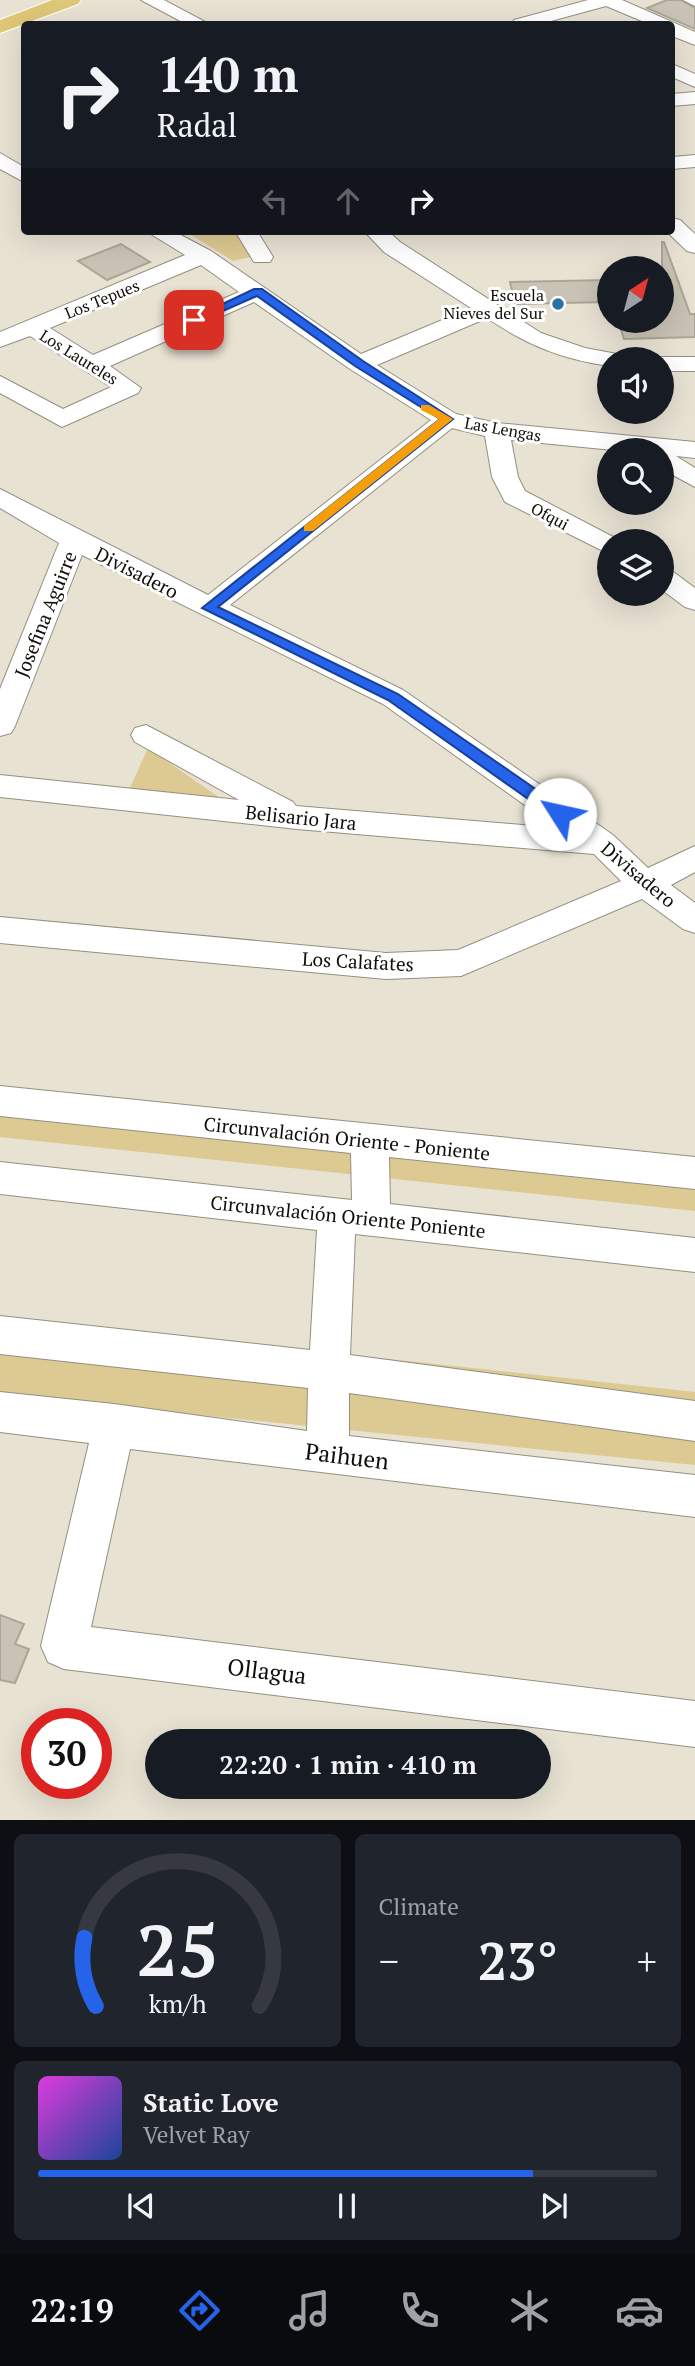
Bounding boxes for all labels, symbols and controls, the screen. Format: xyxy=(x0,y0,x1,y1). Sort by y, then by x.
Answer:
text: 140 m xyxy=(157,41,299,106)
icon: right xyxy=(42,49,133,140)
text: Radal xyxy=(157,104,237,146)
icon: left xyxy=(256,182,294,220)
icon: ahead xyxy=(329,182,367,220)
icon: right xyxy=(402,182,440,220)
north arrow xyxy=(597,256,674,332)
map controls xyxy=(597,256,674,606)
street label: Los Tepues xyxy=(61,274,143,324)
place label: Escuela Nieves del Sur xyxy=(443,284,545,324)
pin xyxy=(164,290,224,350)
marker: Escuela Nieves del Sur xyxy=(550,296,566,312)
icon: arrive xyxy=(175,301,213,339)
street label: Los Laureles xyxy=(36,324,122,390)
button: sound xyxy=(597,347,674,424)
street label: Las Lengas xyxy=(463,411,543,447)
button: search xyxy=(597,438,674,515)
street label: Ofqui xyxy=(527,497,573,535)
button: layers xyxy=(597,529,674,606)
street label: Divisadero xyxy=(91,540,183,604)
street label: Josefina Aguirre xyxy=(8,547,82,681)
position arrow xyxy=(523,777,597,851)
street label: Belisario Jara xyxy=(244,799,358,835)
street label: Divisadero xyxy=(596,835,682,913)
street label: Los Calafates xyxy=(301,946,415,976)
street label: Circunvalación Oriente - Poniente xyxy=(203,1111,491,1165)
street label: Circunvalación Oriente Poniente xyxy=(209,1189,487,1243)
street label: Paihuen xyxy=(303,1435,391,1477)
street label: Ollagua xyxy=(226,1651,309,1691)
speed limit sign: 30 xyxy=(21,1708,112,1799)
text: 22:20 · 1 min · 410 m xyxy=(219,1747,477,1781)
text: Climate xyxy=(379,1891,459,1922)
text: 25 xyxy=(136,1901,218,1998)
text: 23° xyxy=(478,1926,558,1995)
text: − xyxy=(379,1936,399,1986)
text: + xyxy=(637,1936,657,1986)
text: km/h xyxy=(148,1987,206,2020)
text: Static Love xyxy=(143,2085,279,2119)
text: Velvet Ray xyxy=(143,2119,250,2150)
icon: previous xyxy=(122,2187,160,2225)
icon: pause xyxy=(328,2187,366,2225)
icon: next xyxy=(535,2187,573,2225)
icon: directions xyxy=(175,2286,224,2335)
icon: music xyxy=(285,2286,334,2335)
icon: phone xyxy=(395,2286,444,2335)
icon: climate xyxy=(505,2286,554,2335)
icon: car xyxy=(615,2286,664,2335)
text: 22:19 xyxy=(31,2289,114,2331)

